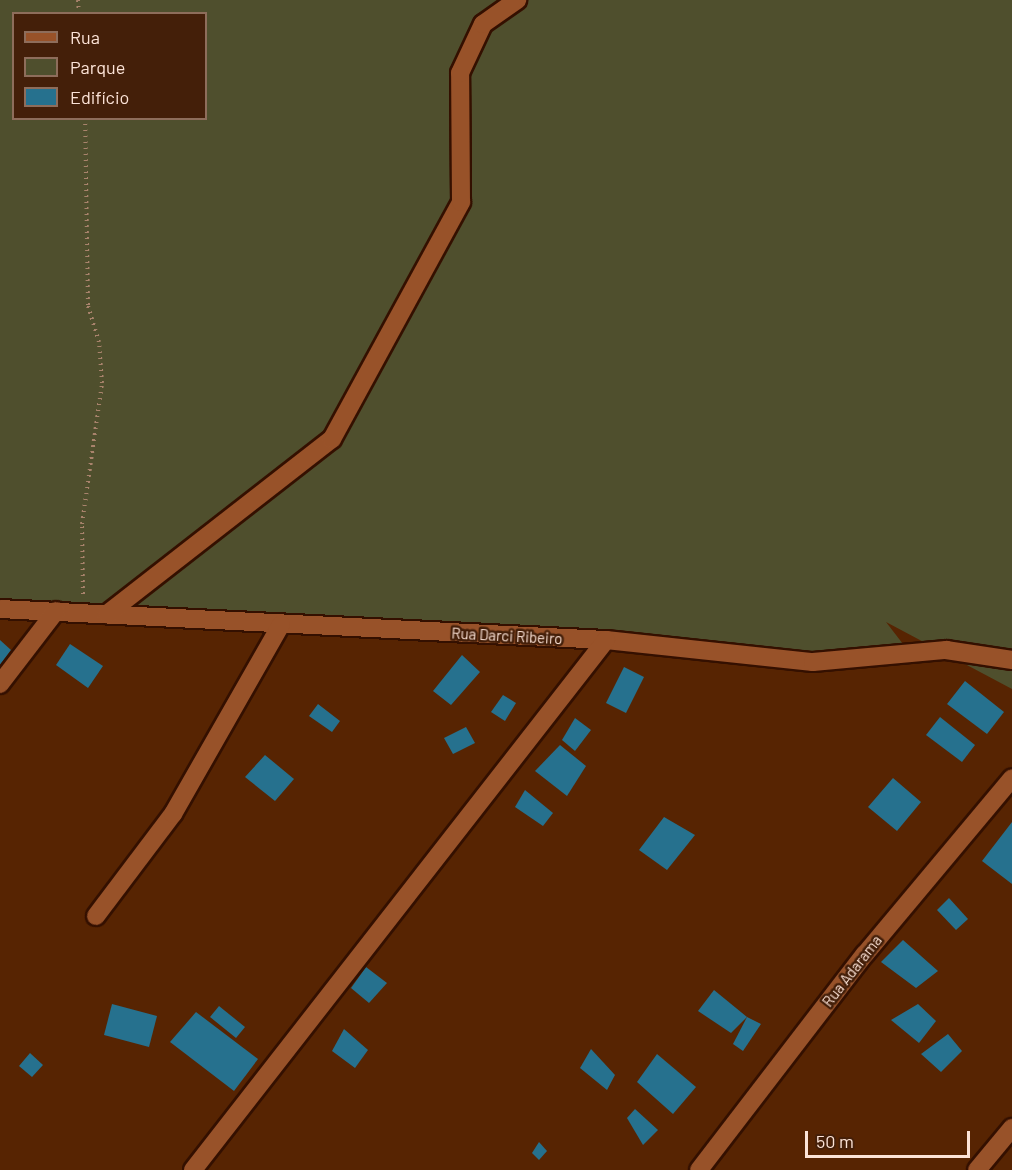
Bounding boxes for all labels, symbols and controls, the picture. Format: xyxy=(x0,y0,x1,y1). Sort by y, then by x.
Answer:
legend xyxy=(12,12,207,120)
text: Rua xyxy=(70,26,100,48)
text: Parque xyxy=(70,56,125,78)
text: Edifício xyxy=(70,86,129,108)
street label: Rua Darci Ribeiro xyxy=(451,624,563,648)
street label: Rua Adarama xyxy=(818,932,886,1010)
scale bar xyxy=(808,1119,973,1157)
text: 50 m xyxy=(816,1130,854,1152)

